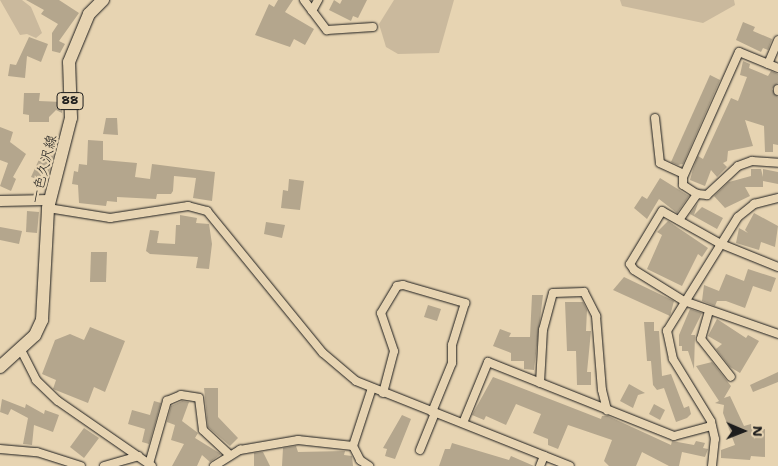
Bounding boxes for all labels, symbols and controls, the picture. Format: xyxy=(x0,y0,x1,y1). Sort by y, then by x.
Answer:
road number: 88 xyxy=(56,92,84,110)
street label: 一色久沢線 xyxy=(26,133,60,205)
north arrow xyxy=(718,406,768,456)
text: N xyxy=(749,426,767,437)

